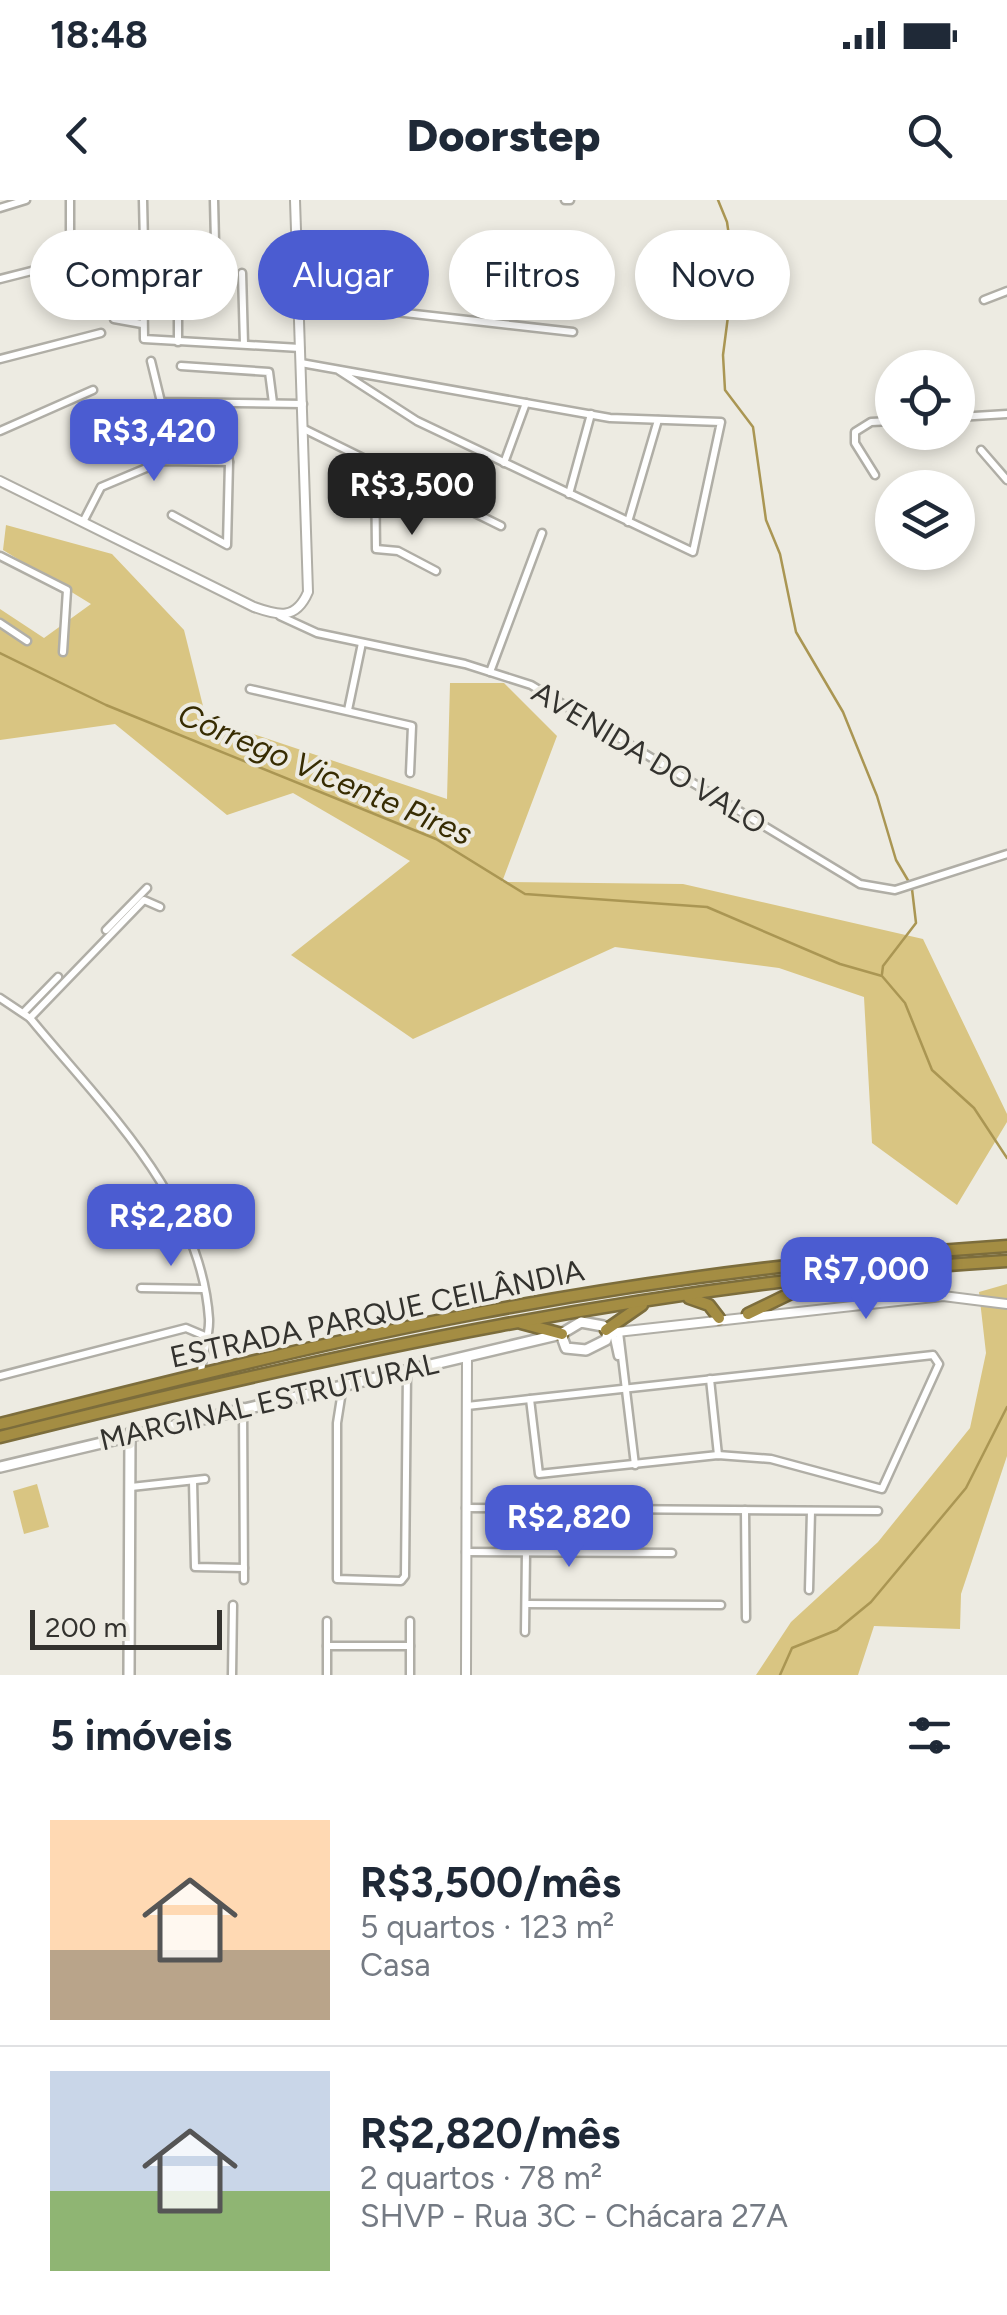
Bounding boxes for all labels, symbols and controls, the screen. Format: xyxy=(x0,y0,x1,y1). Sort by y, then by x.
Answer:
text: 18:48 xyxy=(50,12,148,58)
icon: back xyxy=(50,108,105,163)
text: Doorstep xyxy=(406,108,601,162)
icon: search xyxy=(902,108,957,163)
chip: Comprar xyxy=(30,230,238,320)
chip: Alugar xyxy=(258,230,429,320)
chip: Filtros xyxy=(449,230,615,320)
chip: Novo xyxy=(635,230,790,320)
map controls xyxy=(875,350,975,570)
button: locate xyxy=(875,350,975,450)
pin: R$3,420 xyxy=(62,399,246,484)
text: R$3,420 xyxy=(92,412,216,450)
pin: R$3,500 xyxy=(320,453,504,538)
text: R$3,500 xyxy=(350,466,474,504)
button: layers xyxy=(875,470,975,570)
street label: AVENIDA DO VALO xyxy=(525,673,773,842)
water label: Córrego Vicente Pires xyxy=(172,695,478,853)
pin: R$2,280 xyxy=(79,1184,263,1269)
text: R$2,280 xyxy=(109,1197,233,1235)
pin: R$7,000 xyxy=(774,1237,958,1322)
text: R$7,000 xyxy=(803,1250,929,1288)
street label: ESTRADA PARQUE CEILÂNDIA xyxy=(167,1251,588,1375)
street label: MARGINAL ESTRUTURAL xyxy=(96,1344,442,1459)
pin: R$2,820 xyxy=(477,1485,661,1570)
text: R$2,820 xyxy=(507,1498,631,1536)
scale bar xyxy=(30,1605,222,1650)
text: 200 m xyxy=(45,1610,127,1644)
icon: filters xyxy=(902,1708,957,1763)
text: 5 imóveis xyxy=(50,1710,232,1761)
text: R$3,500/mês xyxy=(360,1857,621,1908)
icon: home xyxy=(130,1860,250,1980)
text: 5 quartos · 123 m² xyxy=(360,1908,614,1946)
text: Casa xyxy=(360,1946,431,1984)
text: R$2,820/mês xyxy=(360,2108,620,2159)
icon: home xyxy=(130,2111,250,2231)
text: 2 quartos · 78 m² xyxy=(360,2159,602,2197)
text: SHVP - Rua 3C - Chácara 27A xyxy=(360,2197,788,2235)

